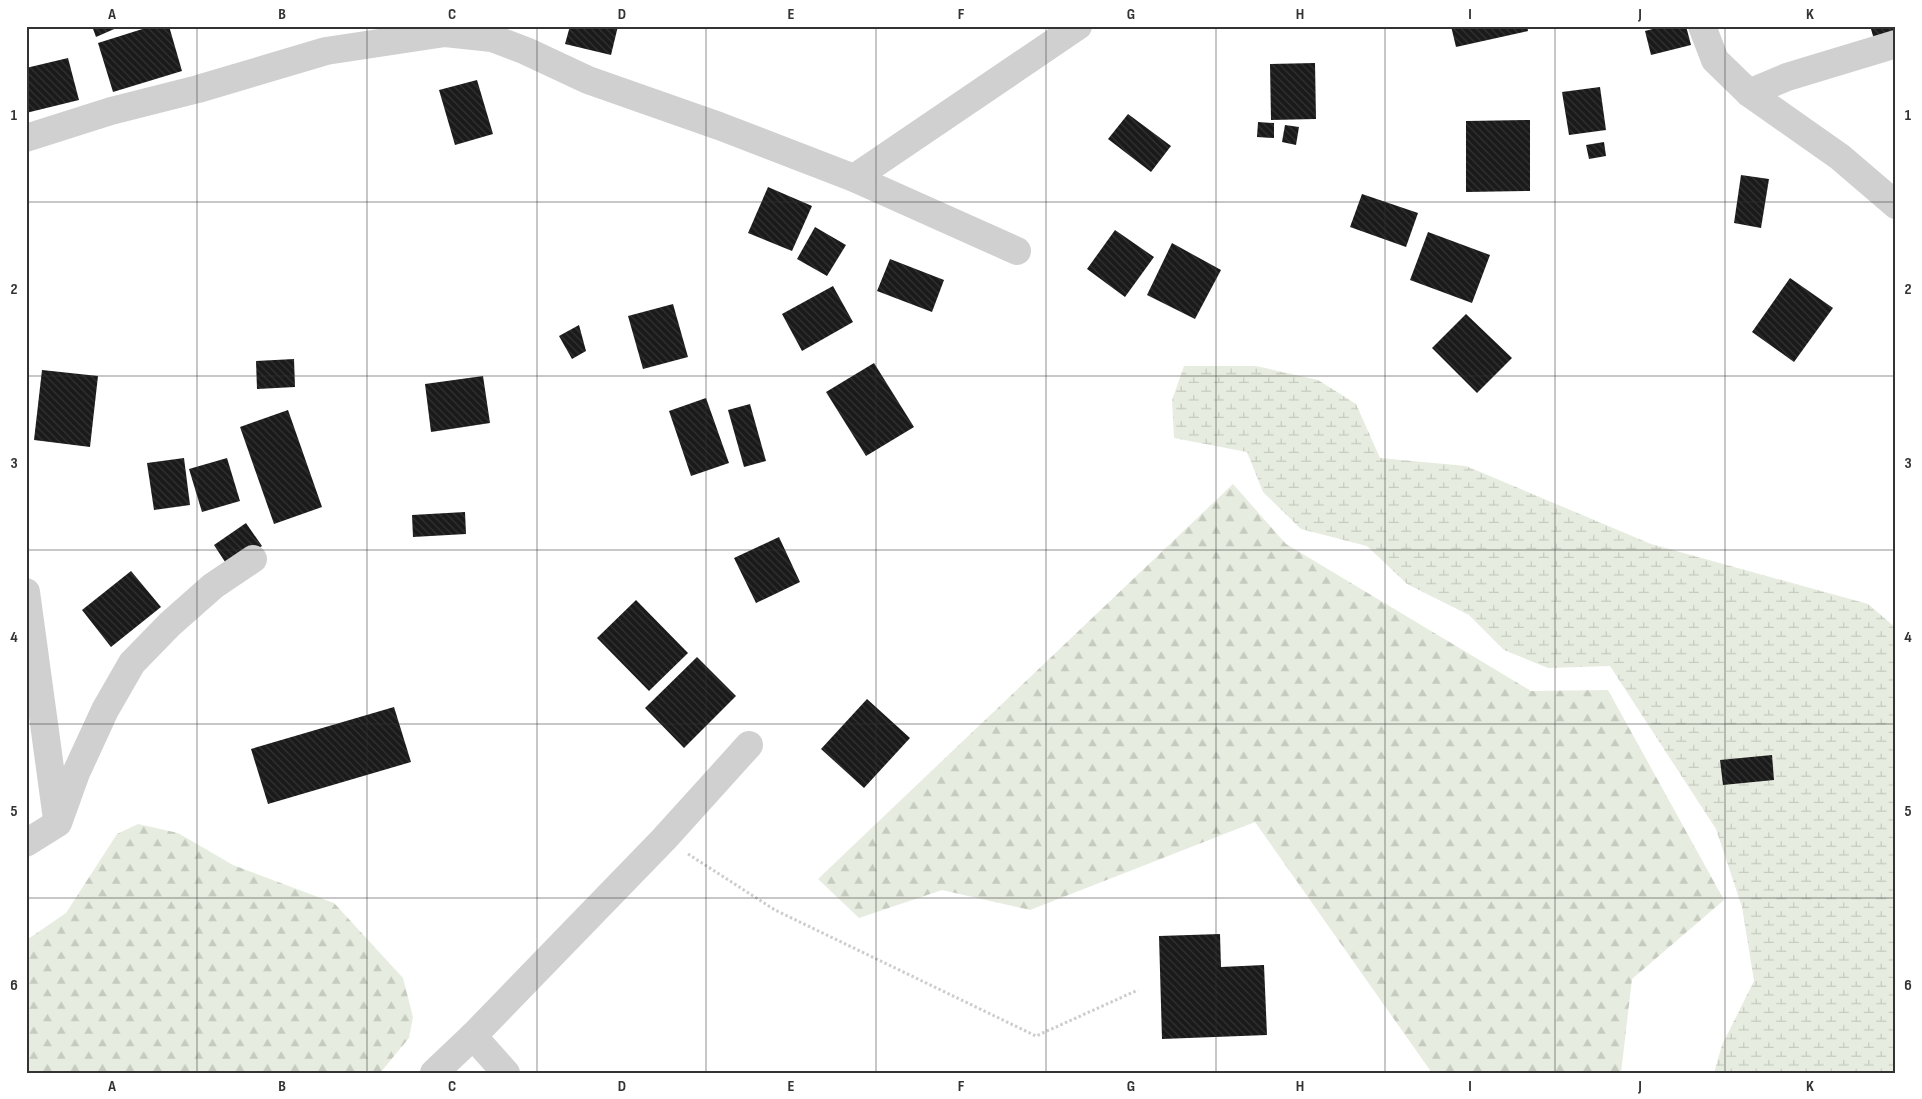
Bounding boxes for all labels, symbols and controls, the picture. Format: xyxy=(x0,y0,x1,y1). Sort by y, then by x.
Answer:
text: A xyxy=(107,5,116,24)
text: B xyxy=(278,5,286,24)
text: C xyxy=(448,5,456,24)
text: D xyxy=(618,5,626,24)
text: E xyxy=(788,5,795,24)
text: F xyxy=(958,5,965,24)
text: G xyxy=(1127,5,1135,24)
text: H xyxy=(1296,5,1304,24)
text: I xyxy=(1468,5,1472,24)
text: J xyxy=(1637,5,1642,24)
text: K xyxy=(1806,5,1814,24)
text: 1 xyxy=(11,106,18,125)
text: 1 xyxy=(1905,106,1912,125)
text: 2 xyxy=(10,280,18,299)
text: 2 xyxy=(1904,280,1912,299)
text: 3 xyxy=(10,454,18,473)
text: 3 xyxy=(1904,454,1912,473)
text: 4 xyxy=(10,628,18,647)
text: 4 xyxy=(1904,628,1912,647)
text: 5 xyxy=(10,802,18,821)
text: 5 xyxy=(1904,802,1912,821)
text: 6 xyxy=(10,976,18,995)
text: 6 xyxy=(1904,976,1912,995)
text: A xyxy=(107,1077,116,1096)
text: B xyxy=(278,1077,286,1096)
text: C xyxy=(448,1077,456,1096)
text: D xyxy=(618,1077,626,1096)
text: E xyxy=(788,1077,795,1096)
text: F xyxy=(958,1077,965,1096)
text: G xyxy=(1127,1077,1135,1096)
text: H xyxy=(1296,1077,1304,1096)
text: I xyxy=(1468,1077,1472,1096)
text: J xyxy=(1637,1077,1642,1096)
text: K xyxy=(1806,1077,1814,1096)

